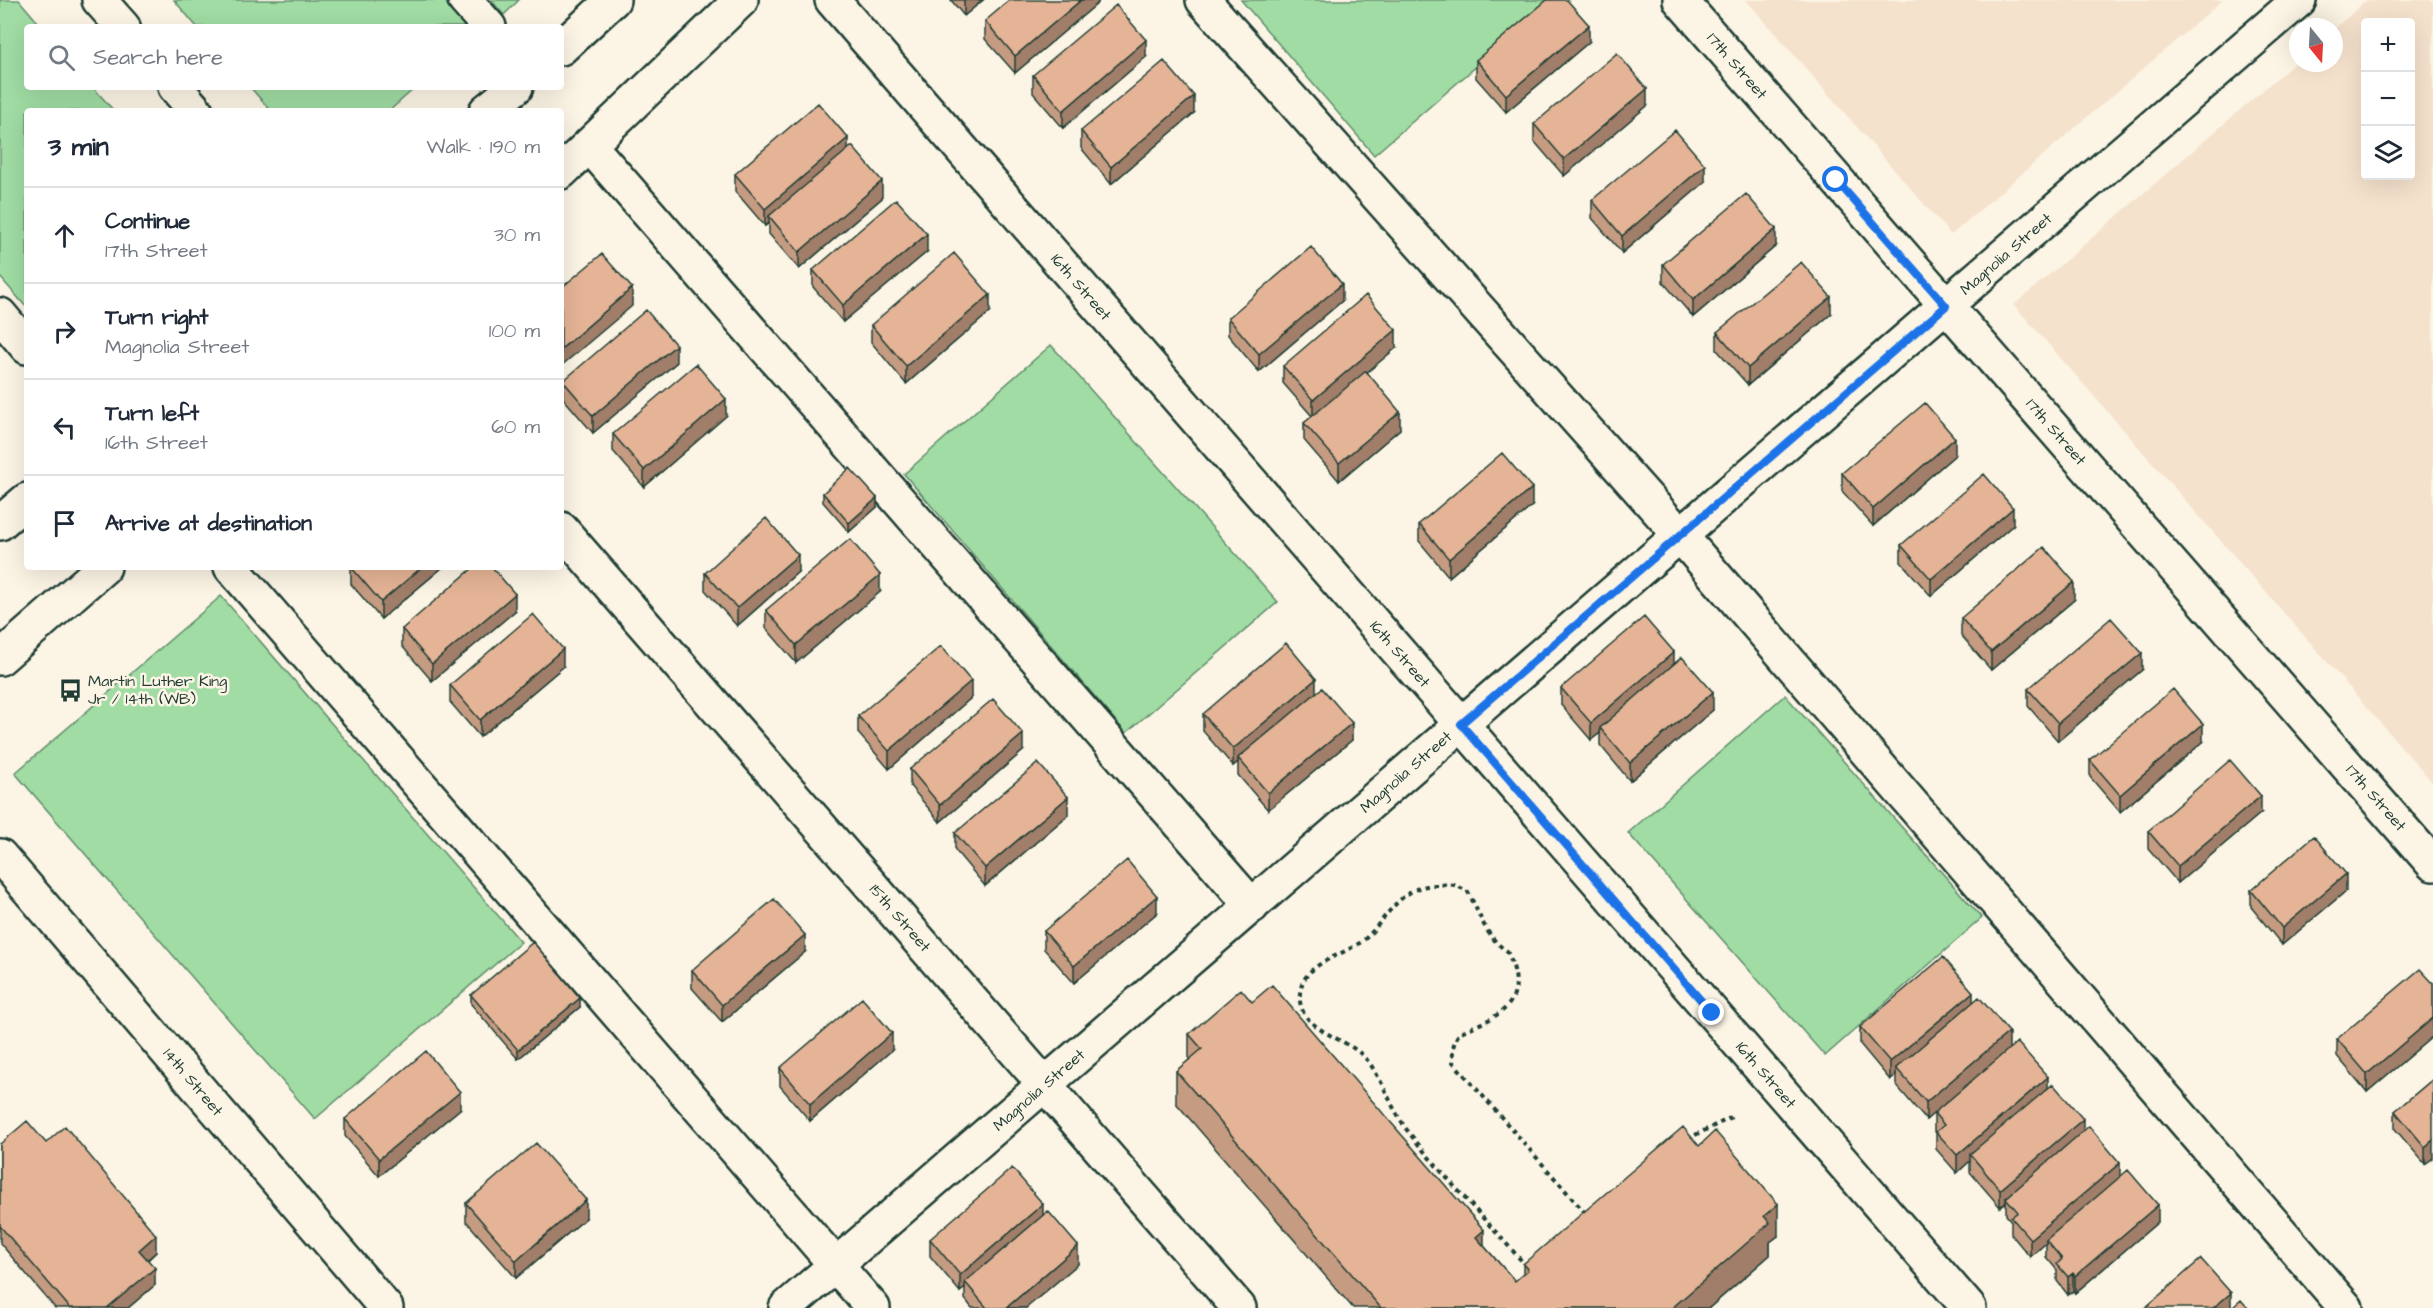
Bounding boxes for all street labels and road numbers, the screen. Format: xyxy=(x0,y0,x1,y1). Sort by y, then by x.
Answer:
street label: 17th Street xyxy=(1702,28,1773,105)
street label: Magnolia Street xyxy=(1955,207,2058,301)
street label: 16th Street xyxy=(1046,249,1117,326)
street label: 17th Street xyxy=(2021,394,2092,471)
street label: 16th Street xyxy=(1365,616,1436,693)
street label: Magnolia Street xyxy=(1355,725,1458,819)
street label: 17th Street xyxy=(2341,760,2412,837)
street label: 15th Street xyxy=(864,879,936,957)
street label: 16th Street xyxy=(1731,1037,1802,1114)
street label: 14th Street xyxy=(158,1043,228,1121)
street label: Magnolia Street xyxy=(988,1043,1091,1137)

